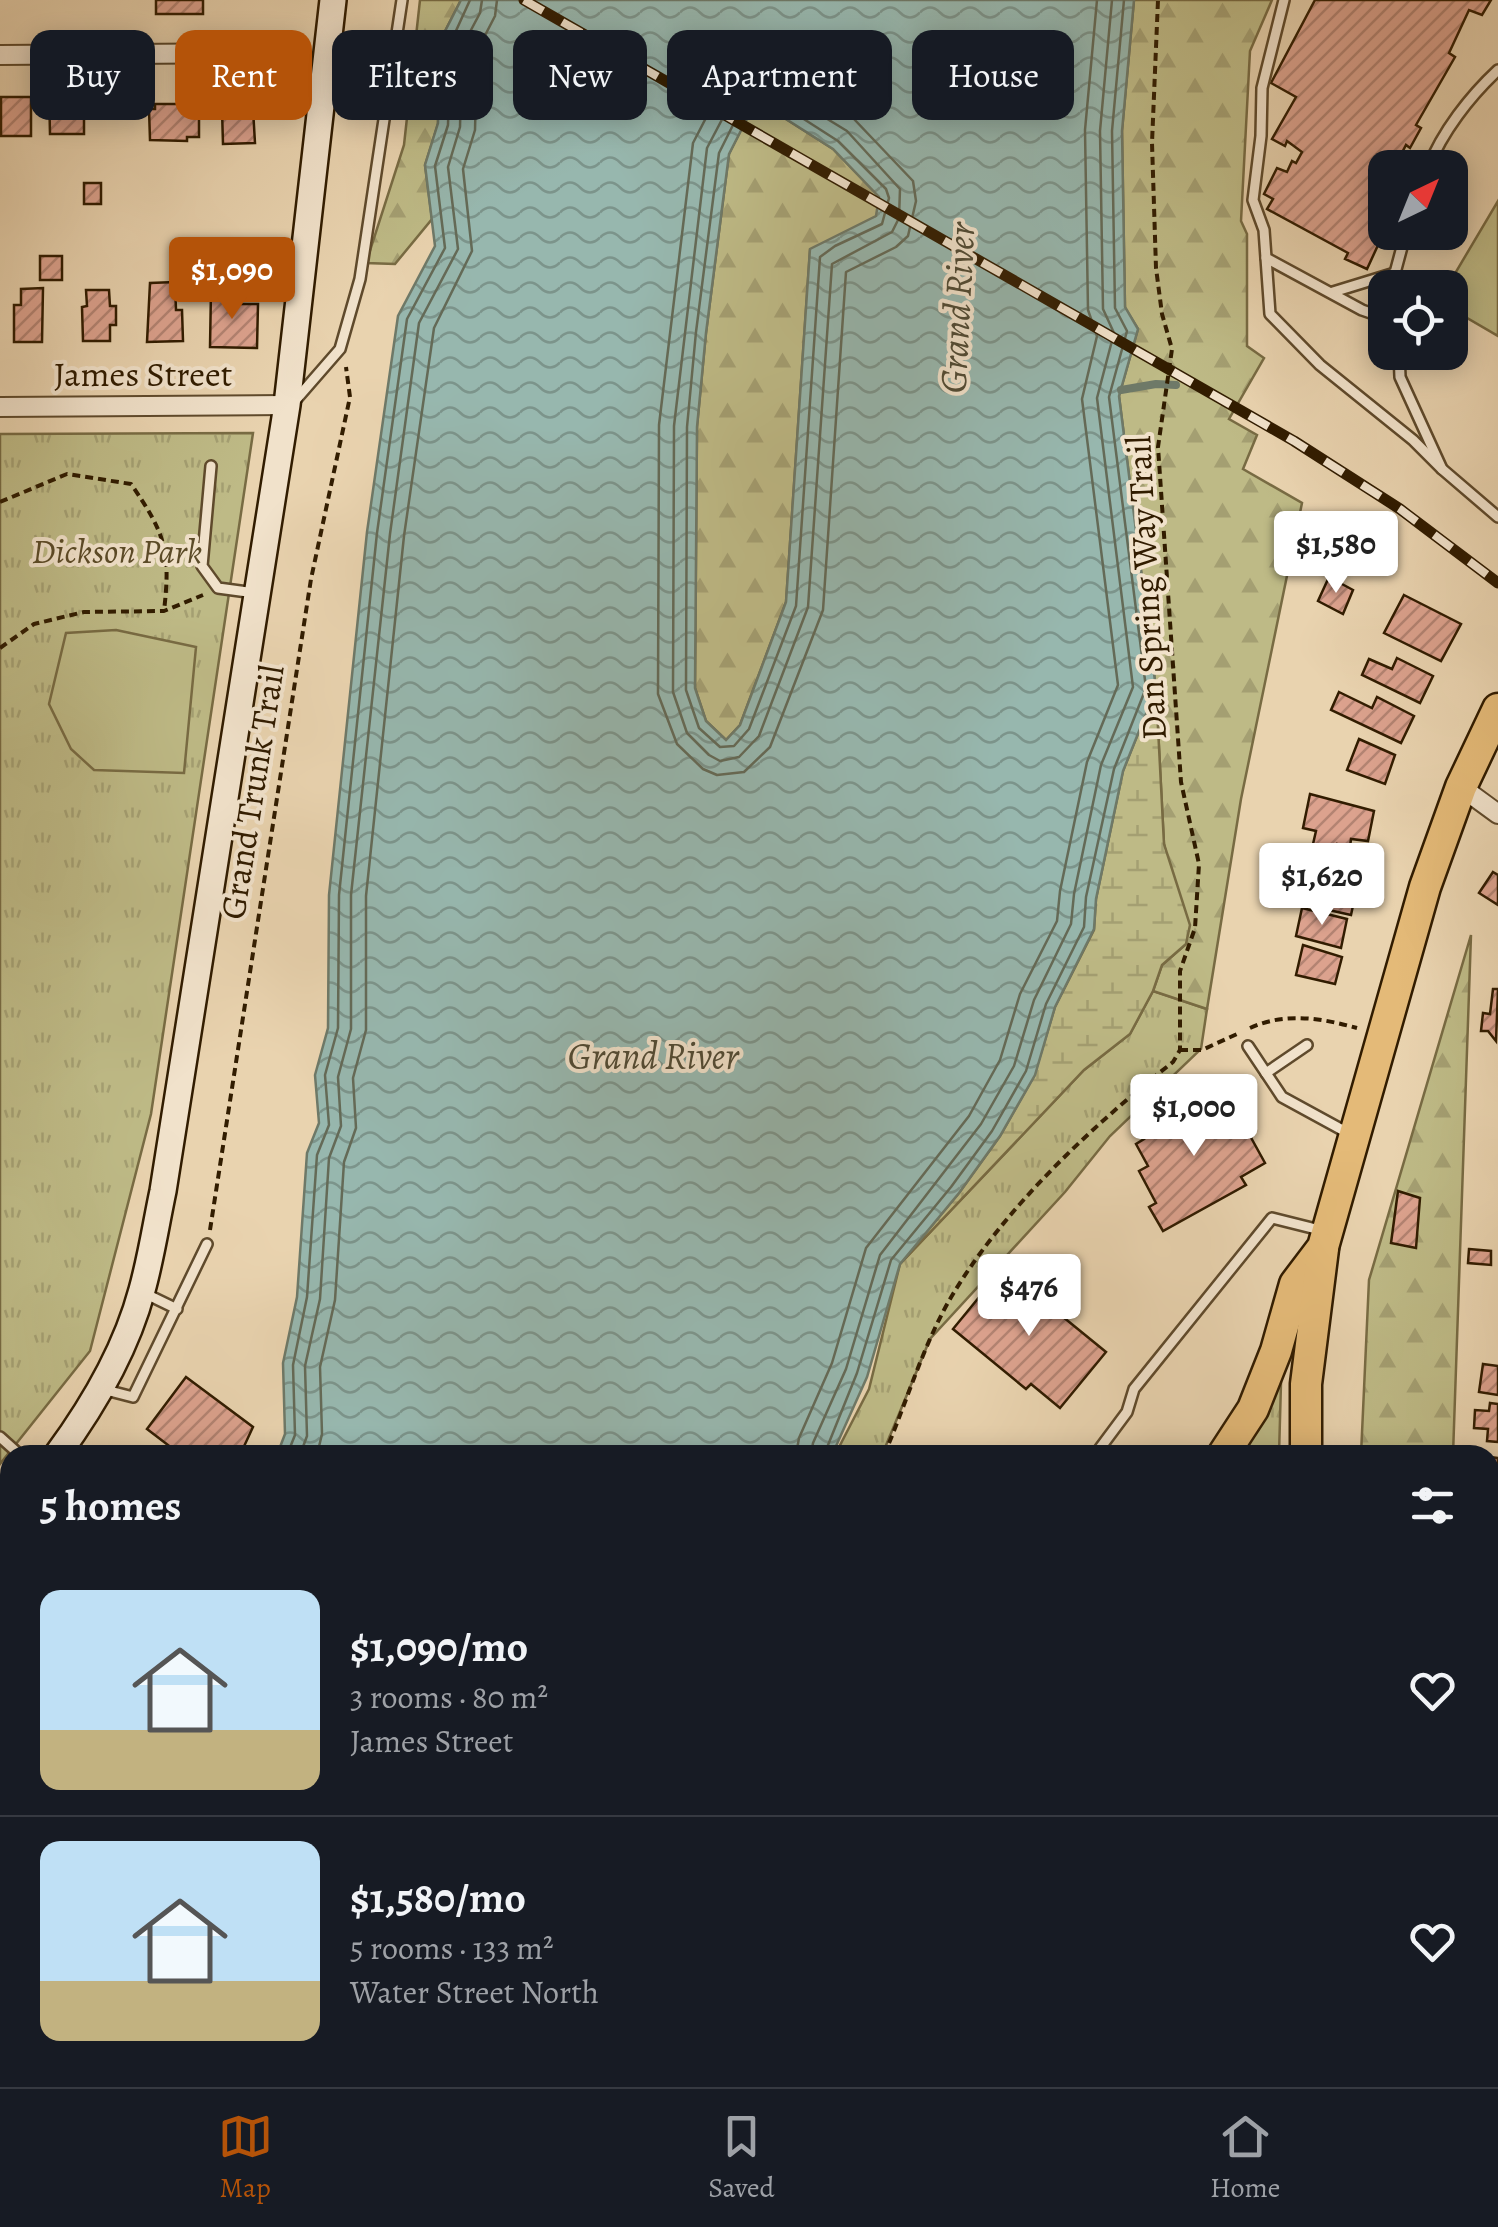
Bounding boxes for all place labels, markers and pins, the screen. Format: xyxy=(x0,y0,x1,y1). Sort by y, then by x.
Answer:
pin: $1,090 xyxy=(151,237,313,322)
pin: $1,580 xyxy=(1255,511,1417,596)
pin: $1,620 xyxy=(1241,843,1403,928)
pin: $1,000 xyxy=(1113,1074,1275,1159)
pin: $476 xyxy=(970,1254,1088,1339)

